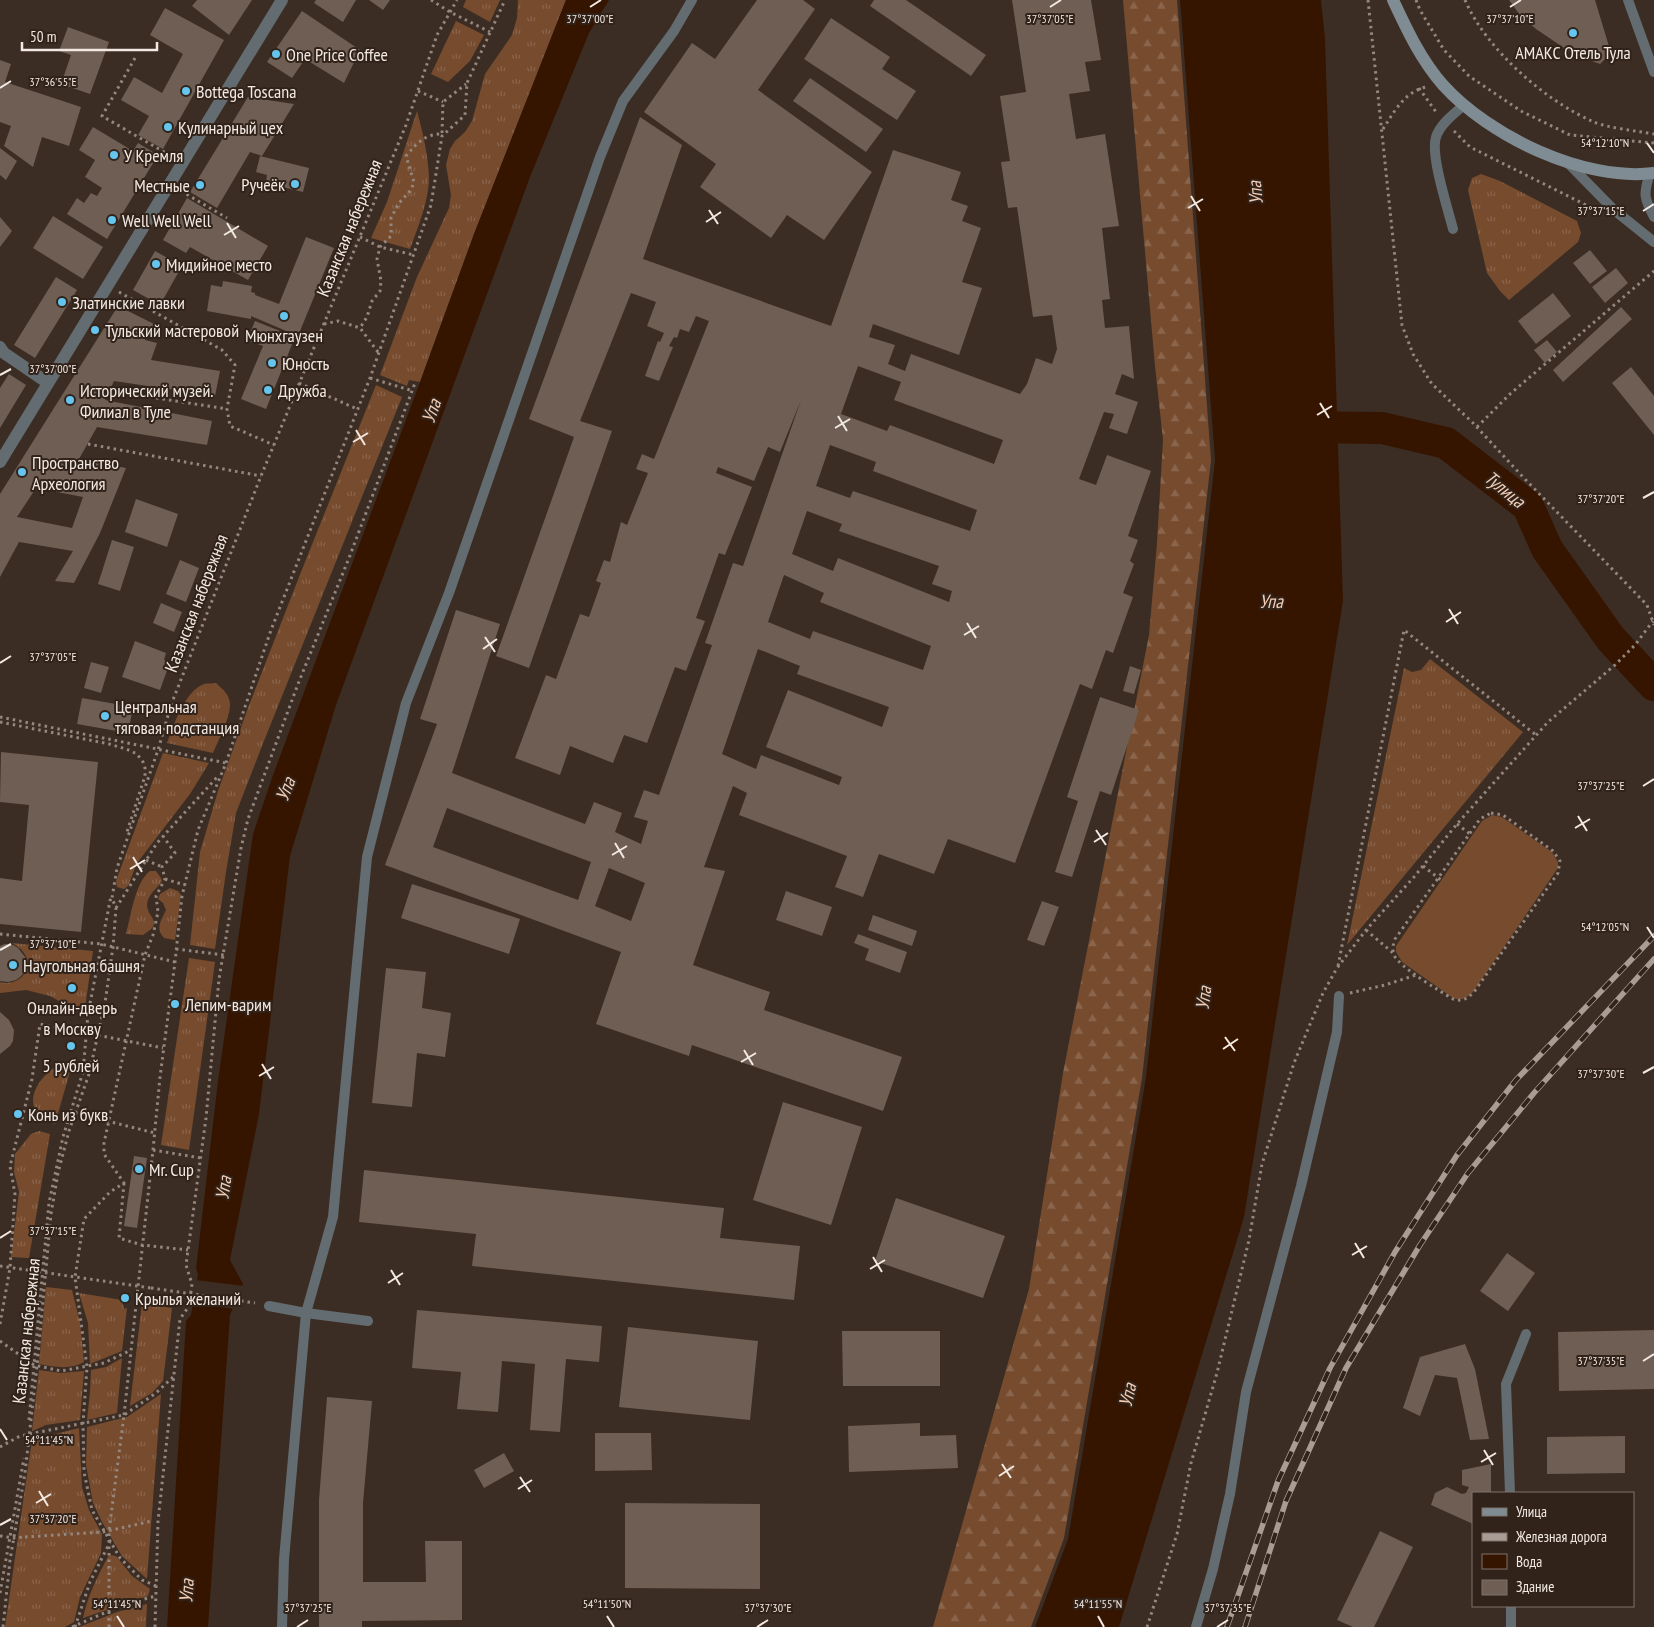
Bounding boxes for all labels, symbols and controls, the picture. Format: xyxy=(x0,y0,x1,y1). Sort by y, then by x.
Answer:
text: 37°37'00"E xyxy=(566,11,614,26)
text: 37°37'05"E xyxy=(1026,11,1074,26)
text: 37°37'10"E xyxy=(1486,11,1534,26)
scale bar xyxy=(22,20,158,52)
text: 50 m xyxy=(30,27,56,46)
marker: АМАКС Отель Тула xyxy=(1567,27,1579,39)
place label: АМАКС Отель Тула xyxy=(1515,41,1631,64)
place label: One Price Coffee xyxy=(286,43,388,66)
marker: One Price Coffee xyxy=(270,48,282,60)
text: 37°36'55"E xyxy=(29,74,77,89)
place label: Bottega Toscana xyxy=(196,80,296,103)
marker: Bottega Toscana xyxy=(180,85,192,97)
place label: Кулинарный цех xyxy=(178,116,284,139)
marker: Кулинарный цех xyxy=(162,121,174,133)
text: 54°12'10"N xyxy=(1581,135,1629,150)
place label: У Кремля xyxy=(124,144,183,167)
marker: У Кремля xyxy=(108,149,120,161)
street label: Казанская набережная xyxy=(311,156,387,300)
place label: Ручеёк xyxy=(241,173,285,196)
place label: Местные xyxy=(134,174,190,197)
marker: Ручеёк xyxy=(289,178,301,190)
marker: Местные xyxy=(194,179,206,191)
water label: Упа xyxy=(1242,179,1268,206)
text: 37°37'15"E xyxy=(1577,203,1625,218)
place label: Well Well Well xyxy=(122,209,212,232)
marker: Well Well Well xyxy=(106,214,118,226)
place label: Мидийное место xyxy=(166,253,272,276)
marker: Мидийное место xyxy=(150,258,162,270)
place label: Златинские лавки xyxy=(72,291,185,314)
marker: Златинские лавки xyxy=(56,296,68,308)
marker: Мюнхгаузен xyxy=(278,310,290,322)
place label: Тульский мастеровой xyxy=(105,319,239,342)
marker: Тульский мастеровой xyxy=(89,324,101,336)
place label: Мюнхгаузен xyxy=(245,324,323,347)
place label: Юность xyxy=(282,352,330,375)
marker: Юность xyxy=(266,357,278,369)
text: 37°37'00"E xyxy=(29,361,77,376)
place label: Исторический музей. Филиал в Туле xyxy=(80,379,214,423)
place label: Дружба xyxy=(278,379,327,402)
marker: Дружба xyxy=(262,384,274,396)
marker: Исторический музей. Филиал в Туле xyxy=(64,394,76,406)
water label: Упа xyxy=(416,395,447,426)
place label: Пространство Археология xyxy=(32,451,119,495)
water label: Тулица xyxy=(1480,465,1531,514)
marker: Пространство Археология xyxy=(16,466,28,478)
text: 37°37'20"E xyxy=(1577,491,1625,506)
street label: Казанская набережная xyxy=(159,531,233,675)
water label: Упа xyxy=(1259,589,1284,613)
text: 37°37'05"E xyxy=(29,649,77,664)
place label: Центральная тяговая подстанция xyxy=(115,695,239,739)
marker: Центральная тяговая подстанция xyxy=(99,710,111,722)
water label: Упа xyxy=(270,772,301,804)
text: 37°37'25"E xyxy=(1577,778,1625,793)
text: 54°12'05"N xyxy=(1581,919,1629,934)
text: 37°37'10"E xyxy=(29,936,77,951)
place label: Наугольная башня xyxy=(23,954,140,977)
marker: Наугольная башня xyxy=(7,959,19,971)
marker: Онлайн-дверь в Москву xyxy=(66,982,78,994)
water label: Упа xyxy=(1190,983,1217,1011)
place label: Лепим-варим xyxy=(184,993,271,1016)
place label: Онлайн-дверь в Москву xyxy=(27,996,117,1040)
marker: Лепим-варим xyxy=(169,998,181,1010)
marker: 5 рублей xyxy=(65,1040,77,1052)
place label: 5 рублей xyxy=(43,1054,99,1077)
text: 37°37'30"E xyxy=(1577,1066,1625,1081)
place label: Конь из букв xyxy=(28,1103,108,1126)
marker: Конь из букв xyxy=(12,1108,24,1120)
place label: Mr. Cup xyxy=(149,1158,194,1181)
marker: Mr. Cup xyxy=(133,1163,145,1175)
water label: Упа xyxy=(209,1173,237,1201)
text: 37°37'15"E xyxy=(29,1223,77,1238)
street label: Казанская набережная xyxy=(7,1257,45,1405)
place label: Крылья желаний xyxy=(135,1287,241,1310)
marker: Крылья желаний xyxy=(119,1292,131,1304)
text: 37°37'35"E xyxy=(1577,1353,1625,1368)
water label: Упа xyxy=(1113,1379,1142,1409)
text: 54°11'45"N xyxy=(25,1432,73,1447)
legend xyxy=(1472,1492,1634,1607)
text: Улица xyxy=(1516,1502,1547,1521)
text: 37°37'20"E xyxy=(29,1511,77,1526)
text: Железная дорога xyxy=(1515,1527,1607,1546)
text: Вода xyxy=(1516,1552,1542,1571)
water label: Упа xyxy=(173,1577,199,1604)
text: Здание xyxy=(1516,1577,1554,1596)
text: 54°11'45"N xyxy=(93,1596,141,1611)
text: 54°11'50"N xyxy=(583,1596,631,1611)
text: 54°11'55"N xyxy=(1074,1596,1122,1611)
text: 37°37'25"E xyxy=(284,1600,332,1615)
text: 37°37'30"E xyxy=(744,1600,792,1615)
text: 37°37'35"E xyxy=(1204,1600,1252,1615)

